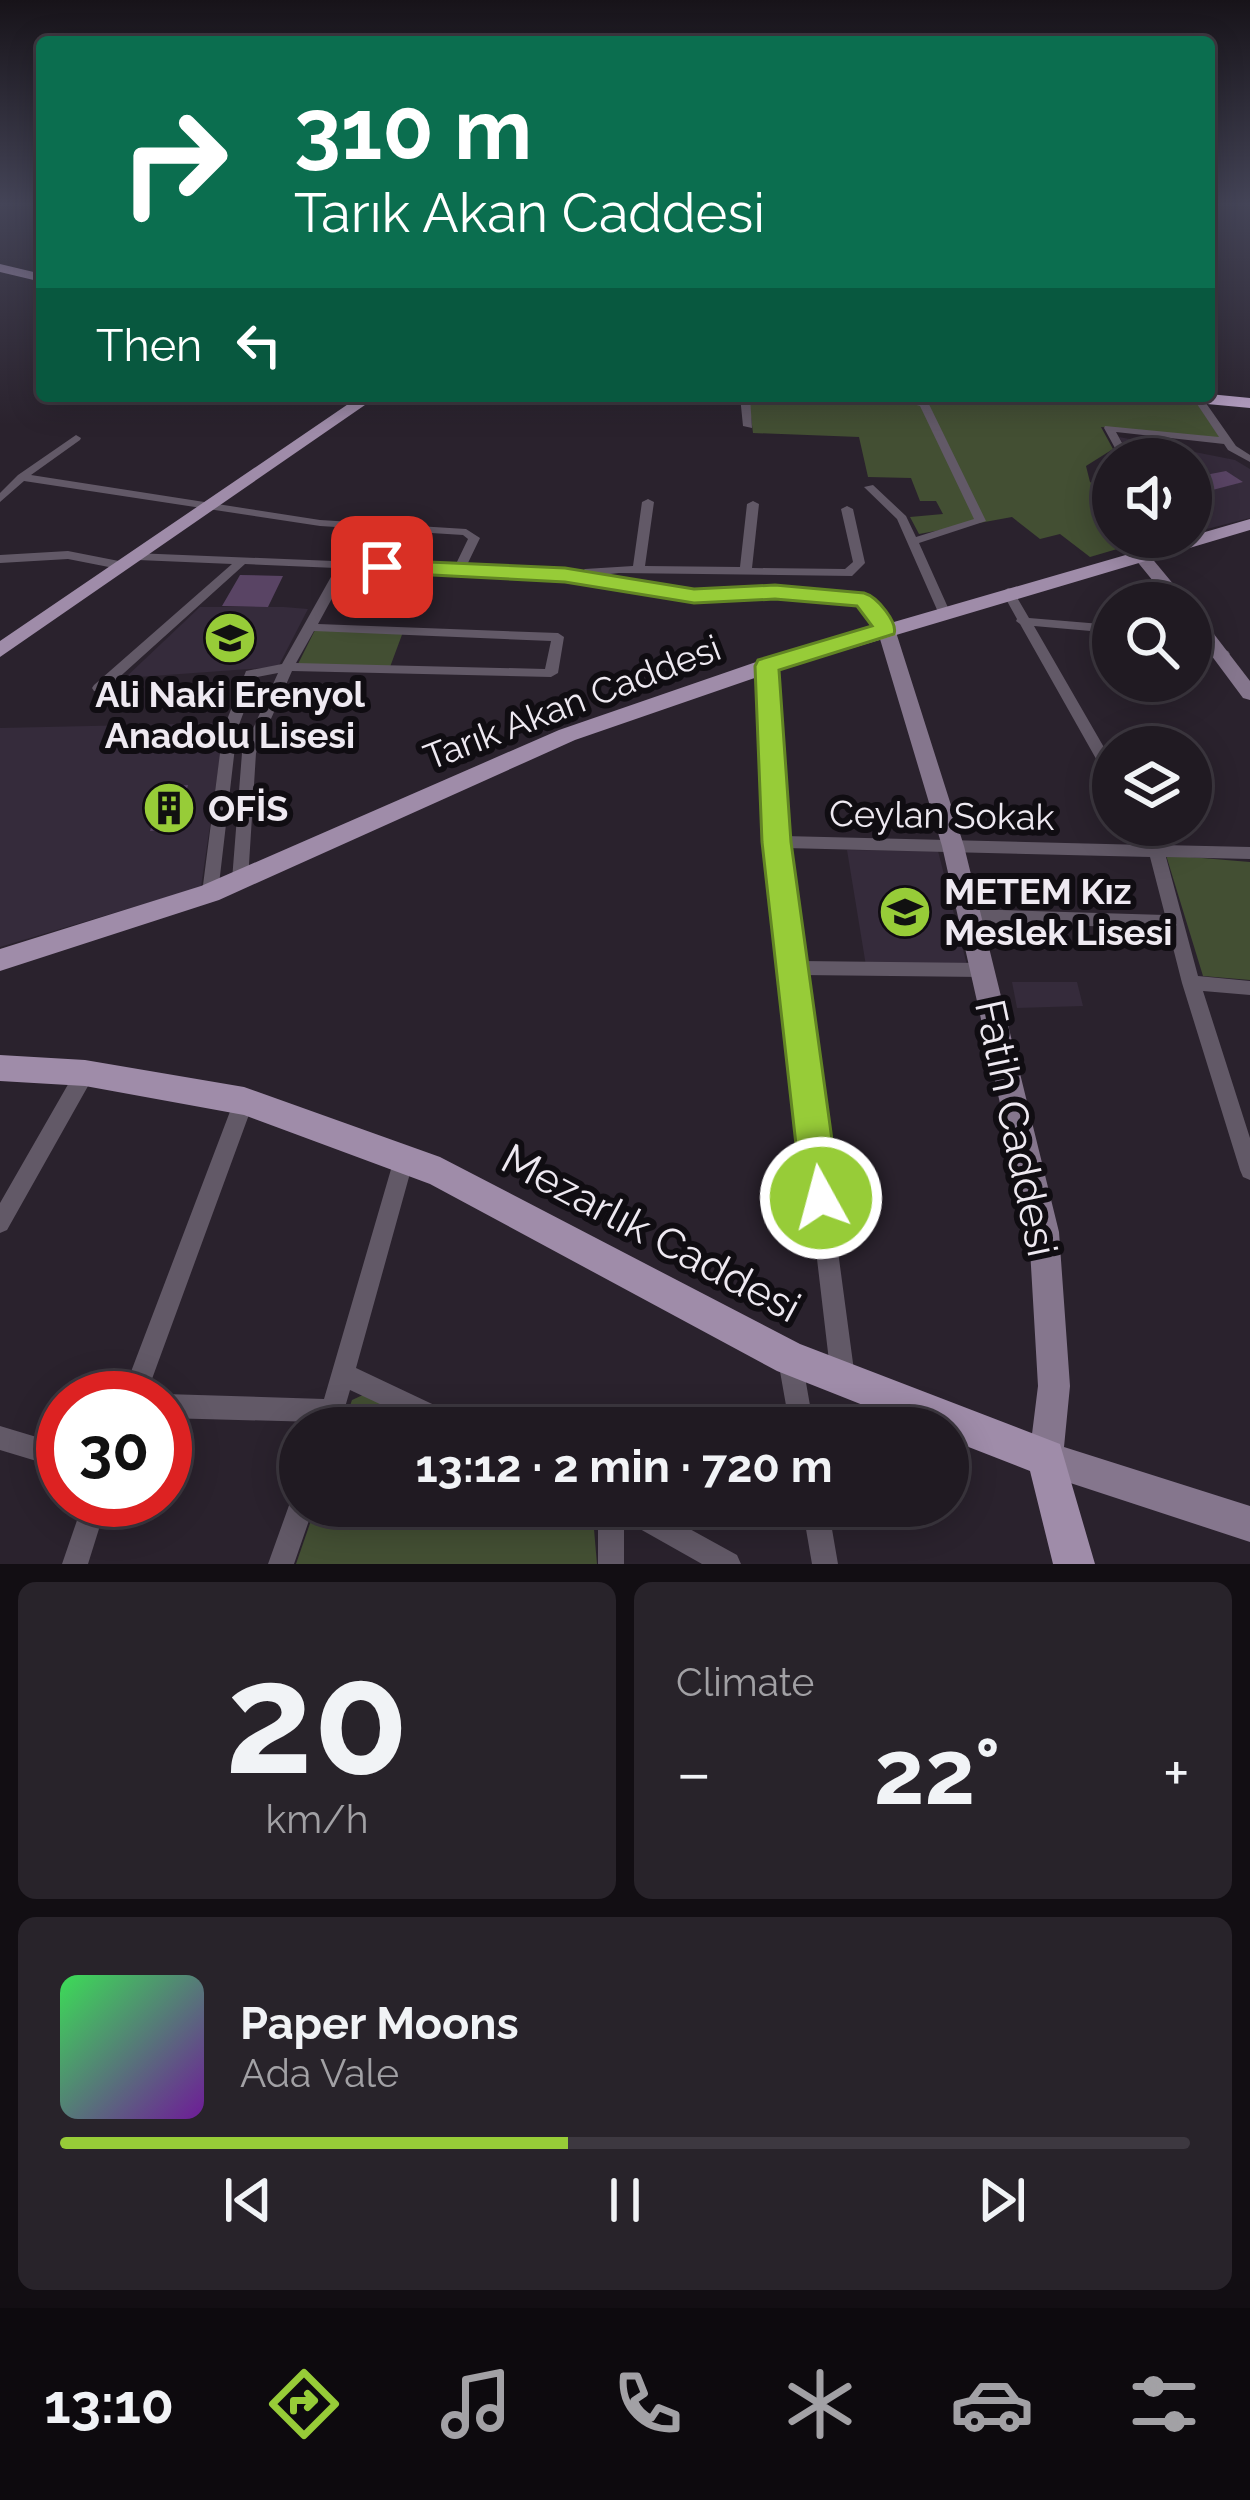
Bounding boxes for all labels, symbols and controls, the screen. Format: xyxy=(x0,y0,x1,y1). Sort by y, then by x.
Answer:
text: 310 m xyxy=(294,80,532,179)
icon: right xyxy=(96,84,252,240)
text: Tarık Akan Caddesi xyxy=(294,181,765,245)
icon: left xyxy=(226,312,292,378)
text: Then xyxy=(96,319,202,372)
map controls xyxy=(1092,438,1212,846)
button: sound xyxy=(1092,438,1212,558)
pin xyxy=(331,516,433,618)
icon: arrive xyxy=(349,534,415,600)
button: search xyxy=(1092,582,1212,702)
school or university icon: Ali Naki Erenyol Anadolu Lisesi xyxy=(202,610,258,666)
street label: Tarık Akan Caddesi xyxy=(418,626,726,778)
place label: Ali Naki Erenyol Anadolu Lisesi xyxy=(95,673,365,756)
button: layers xyxy=(1092,726,1212,846)
building icon: OFİS xyxy=(141,780,197,836)
place label: OFİS xyxy=(208,787,288,829)
street label: Ceylan Sokak xyxy=(829,792,1055,838)
place label: METEM Kız Meslek Lisesi xyxy=(944,870,1172,953)
school or university icon: METEM Kız Meslek Lisesi xyxy=(877,884,933,940)
street label: Fatih Caddesi xyxy=(965,995,1067,1261)
street label: Mezarlık Caddesi xyxy=(493,1134,809,1332)
position arrow xyxy=(758,1135,884,1261)
speed limit sign: 30 xyxy=(36,1371,192,1527)
text: 13:12 · 2 min · 720 m xyxy=(415,1440,833,1493)
text: 20 xyxy=(225,1626,409,1810)
text: Climate xyxy=(676,1659,814,1705)
text: 22° xyxy=(874,1719,1000,1825)
text: − xyxy=(676,1734,712,1811)
text: + xyxy=(1163,1734,1190,1811)
text: km/h xyxy=(266,1796,368,1842)
text: Paper Moons xyxy=(240,1997,519,2050)
text: Ada Vale xyxy=(240,2050,399,2096)
icon: previous xyxy=(215,2167,281,2233)
icon: pause xyxy=(592,2167,658,2233)
icon: next xyxy=(969,2167,1035,2233)
icon: directions xyxy=(262,2362,346,2446)
icon: music xyxy=(434,2362,518,2446)
icon: phone xyxy=(606,2362,690,2446)
icon: climate xyxy=(778,2362,862,2446)
icon: car xyxy=(950,2362,1034,2446)
icon: filters xyxy=(1122,2362,1206,2446)
text: 13:10 xyxy=(44,2372,174,2436)

